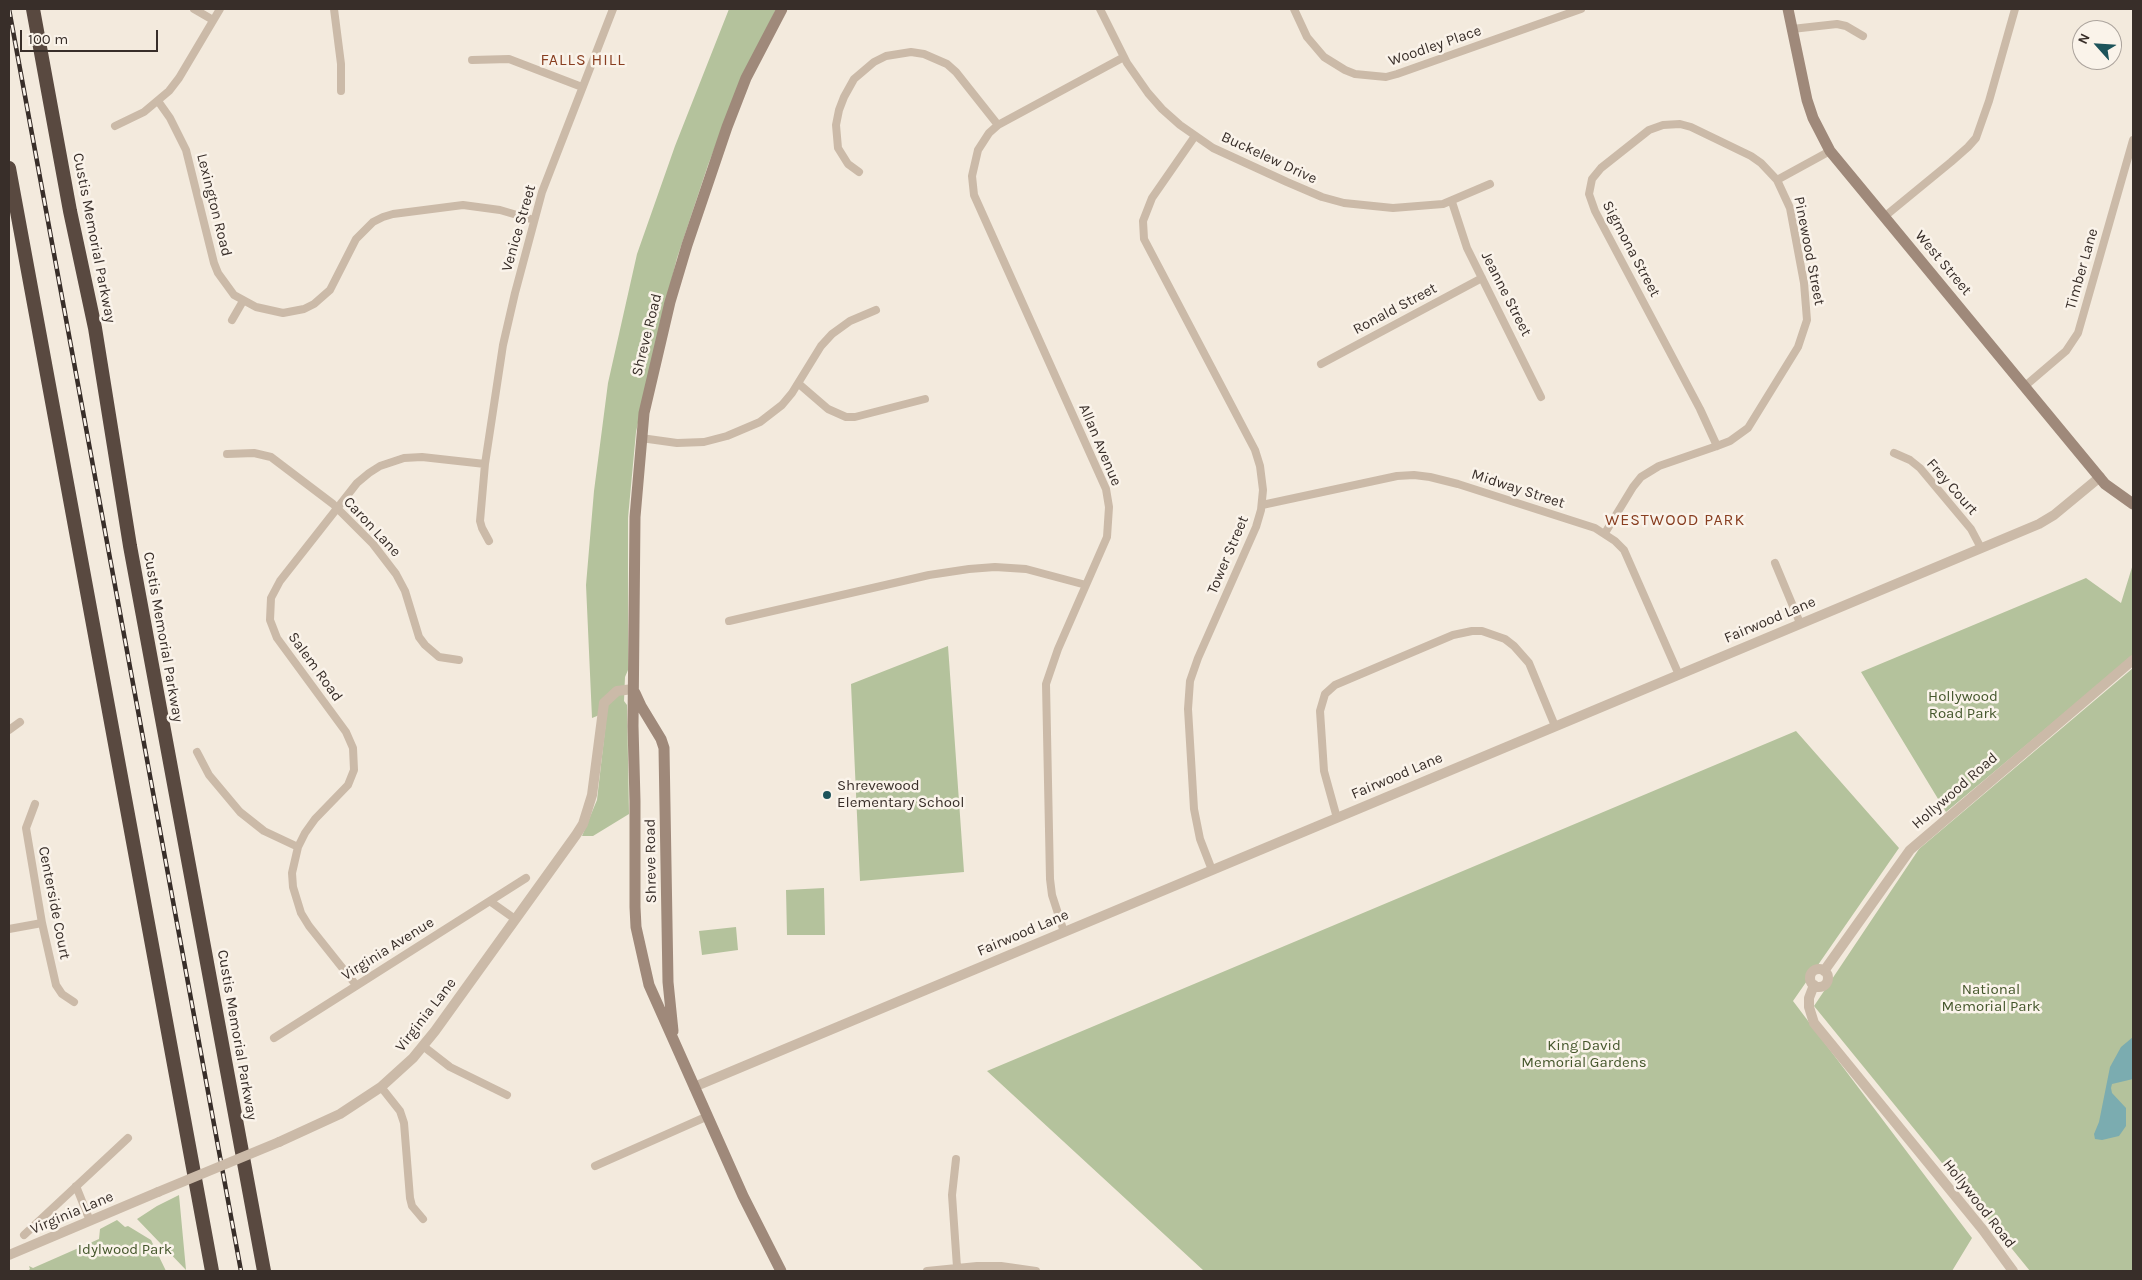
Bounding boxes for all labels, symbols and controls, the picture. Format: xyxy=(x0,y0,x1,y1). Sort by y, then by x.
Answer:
scale bar xyxy=(22,20,160,52)
north arrow xyxy=(2072,20,2122,70)
street label: Woodley Place xyxy=(1386,22,1484,70)
text: 100 m xyxy=(28,30,68,48)
text: N xyxy=(2074,30,2094,47)
district label: FALLS HILL xyxy=(539,50,627,70)
street label: Buckelew Drive xyxy=(1218,128,1320,188)
street label: Custis Memorial Parkway xyxy=(69,151,119,325)
street label: Lexington Road xyxy=(193,152,235,258)
street label: Venice Street xyxy=(498,183,540,273)
street label: Pinewood Street xyxy=(1790,195,1828,307)
street label: Sigmona Street xyxy=(1598,198,1664,300)
street label: Timber Lane xyxy=(2062,226,2102,312)
street label: West Street xyxy=(1911,227,1975,299)
street label: Jeanne Street xyxy=(1477,249,1535,339)
street label: Ronald Street xyxy=(1350,279,1440,339)
street label: Shreve Road xyxy=(628,292,666,378)
street label: Allan Avenue xyxy=(1075,401,1125,489)
street label: Frey Court xyxy=(1923,455,1981,519)
street label: Midway Street xyxy=(1469,465,1567,513)
street label: Caron Lane xyxy=(340,493,404,561)
district label: WESTWOOD PARK xyxy=(1603,510,1747,530)
street label: Tower Street xyxy=(1203,513,1253,597)
street label: Custis Memorial Parkway xyxy=(139,550,187,724)
street label: Fairwood Lane xyxy=(1722,593,1818,647)
street label: Salem Road xyxy=(284,629,346,705)
park label: Hollywood Road Park xyxy=(1928,688,1998,723)
street label: Fairwood Lane xyxy=(1349,749,1445,803)
street label: Hollywood Road xyxy=(1908,749,2002,833)
place label: Shrevewood Elementary School xyxy=(837,777,964,812)
marker: Shrevewood Elementary School xyxy=(821,789,833,801)
street label: Shreve Road xyxy=(641,819,661,903)
street label: Centerside Court xyxy=(34,845,74,961)
street label: Fairwood Lane xyxy=(975,906,1071,960)
street label: Virginia Avenue xyxy=(338,913,438,985)
street label: Custis Memorial Parkway xyxy=(213,948,261,1122)
street label: Virginia Lane xyxy=(392,975,460,1055)
park label: National Memorial Park xyxy=(1942,981,2040,1016)
park label: King David Memorial Gardens xyxy=(1521,1037,1647,1072)
street label: Hollywood Road xyxy=(1939,1156,2019,1252)
street label: Virginia Lane xyxy=(28,1187,116,1239)
park label: Idylwood Park xyxy=(78,1241,172,1259)

